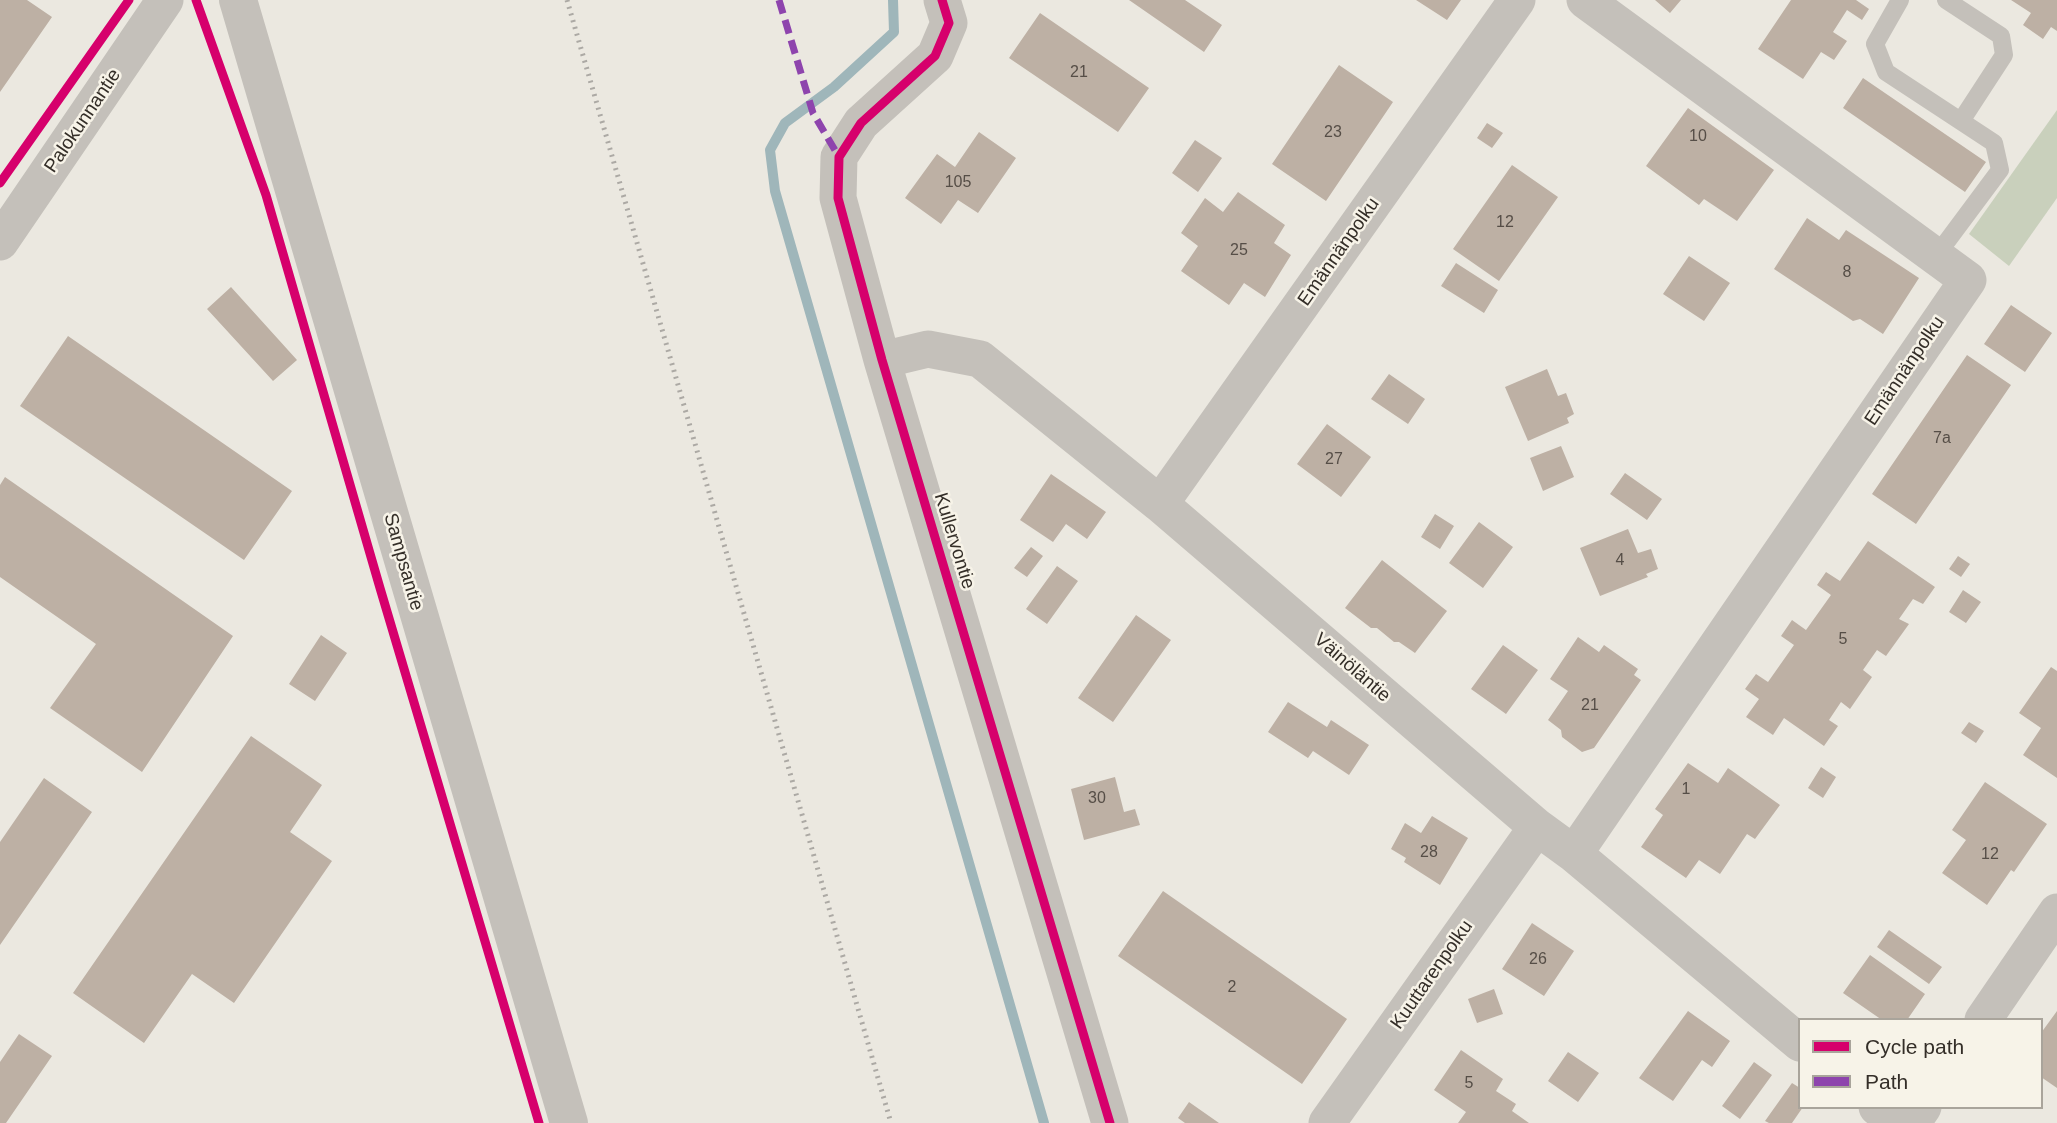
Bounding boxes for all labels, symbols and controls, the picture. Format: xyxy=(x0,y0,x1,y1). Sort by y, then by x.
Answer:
house number: 21 xyxy=(1070,63,1088,83)
street label: Palokunnantie xyxy=(40,65,126,177)
house number: 23 xyxy=(1324,123,1342,143)
house number: 10 xyxy=(1689,127,1707,147)
house number: 105 xyxy=(945,173,971,193)
street label: Emännänpolku xyxy=(1293,194,1385,310)
house number: 12 xyxy=(1496,213,1514,233)
house number: 25 xyxy=(1230,241,1248,261)
house number: 8 xyxy=(1843,263,1851,283)
street label: Emännänpolku xyxy=(1860,312,1950,430)
house number: 7a xyxy=(1933,429,1951,449)
house number: 27 xyxy=(1325,450,1343,470)
street label: Kullervontie xyxy=(929,490,979,592)
street label: Sampsantie xyxy=(378,511,428,613)
house number: 4 xyxy=(1616,551,1624,571)
street label: Väinöläntie xyxy=(1309,629,1395,707)
house number: 5 xyxy=(1839,630,1847,650)
house number: 21 xyxy=(1581,696,1599,716)
house number: 1 xyxy=(1682,780,1690,800)
house number: 30 xyxy=(1088,789,1106,809)
house number: 28 xyxy=(1420,843,1438,863)
house number: 12 xyxy=(1981,845,1999,865)
street label: Kuuttarenpolku xyxy=(1386,916,1478,1034)
house number: 26 xyxy=(1529,950,1547,970)
house number: 2 xyxy=(1228,978,1236,998)
legend xyxy=(1798,1018,2043,1109)
text: Cycle path xyxy=(1865,1035,1964,1058)
text: Path xyxy=(1865,1070,1908,1093)
house number: 5 xyxy=(1465,1074,1473,1094)

